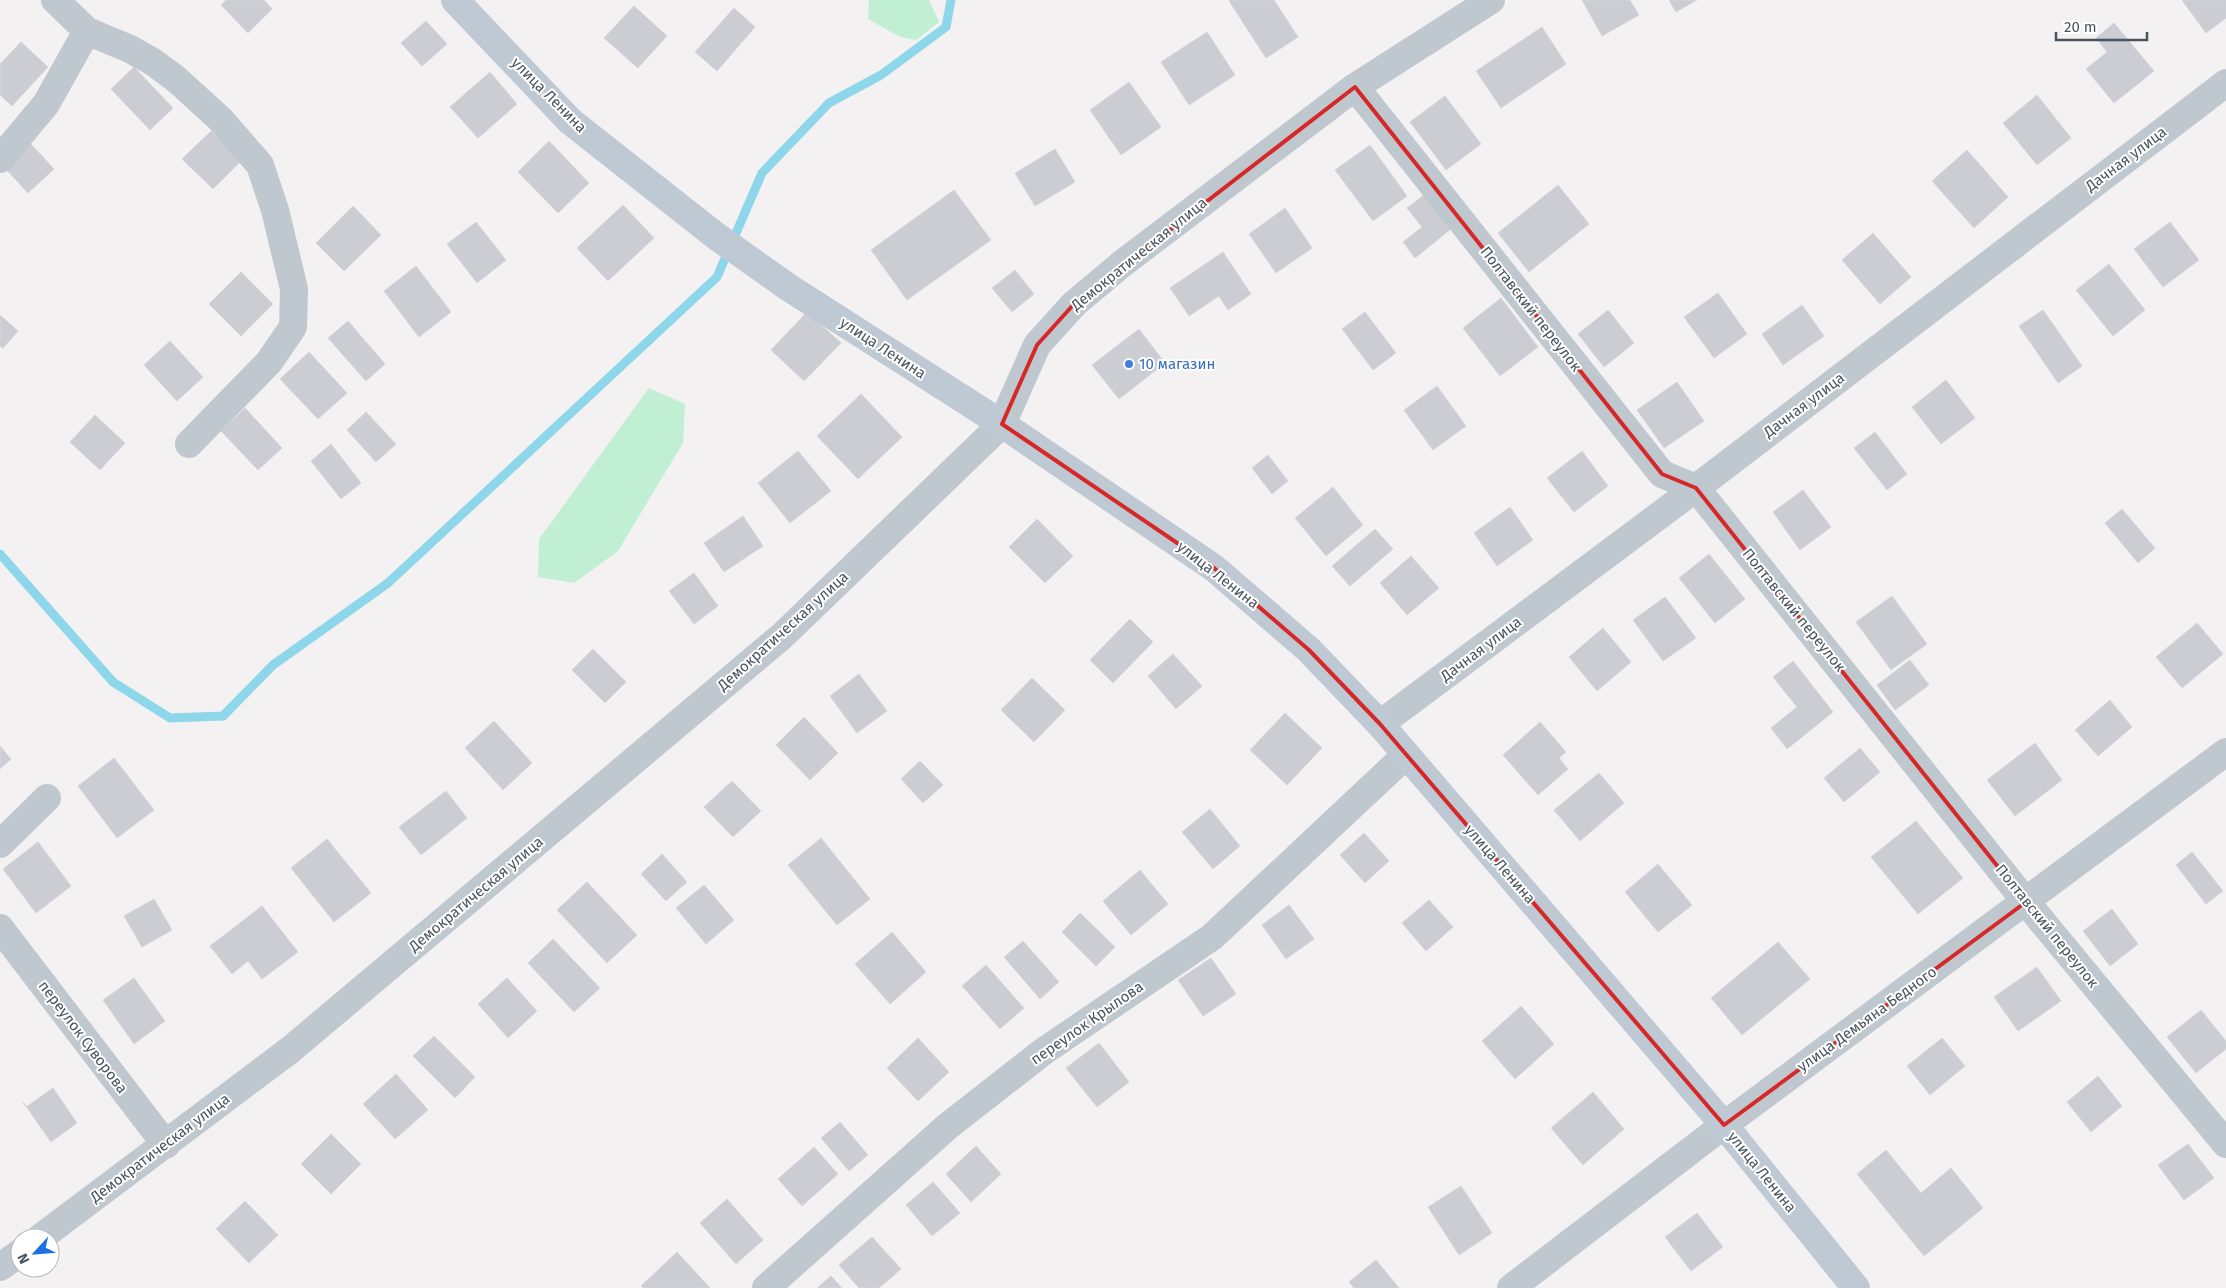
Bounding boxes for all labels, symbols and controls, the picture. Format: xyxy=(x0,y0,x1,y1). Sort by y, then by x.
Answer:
scale bar xyxy=(2056,10,2147,42)
text: 20 m xyxy=(2064,18,2097,36)
street label: улица Ленина xyxy=(508,54,590,136)
street label: Дачная улица xyxy=(2081,123,2170,196)
street label: Демократическая улица xyxy=(1067,194,1211,315)
street label: Полтавский переулок xyxy=(1477,243,1585,375)
street label: улица Ленина xyxy=(837,314,929,382)
place label: 10 магазин xyxy=(1139,355,1215,373)
marker: 10 магазин xyxy=(1123,358,1135,370)
street label: Дачная улица xyxy=(1759,369,1848,442)
street label: улица Ленина xyxy=(1174,537,1262,613)
street label: Полтавский переулок xyxy=(1739,545,1849,675)
street label: Демократическая улица xyxy=(713,568,852,695)
street label: Дачная улица xyxy=(1436,613,1525,686)
street label: улица Ленина xyxy=(1461,821,1539,907)
street label: Демократическая улица xyxy=(404,833,547,956)
street label: Полтавский переулок xyxy=(1992,861,2102,991)
street label: улица Демьяна Бедного xyxy=(1794,962,1940,1076)
street label: переулок Суворова xyxy=(35,977,131,1097)
street label: переулок Крылова xyxy=(1027,977,1147,1069)
street label: Демократическая улица xyxy=(86,1090,233,1207)
street label: улица Ленина xyxy=(1724,1128,1800,1216)
north arrow xyxy=(10,1228,60,1278)
text: N xyxy=(14,1251,33,1266)

